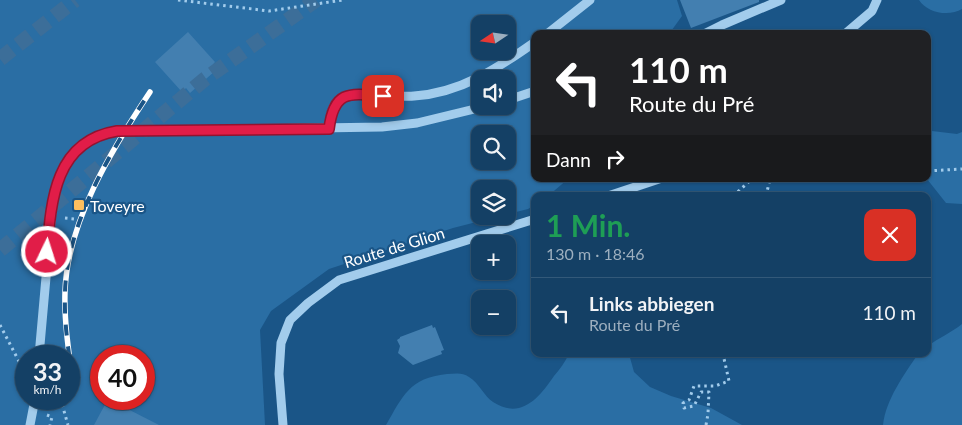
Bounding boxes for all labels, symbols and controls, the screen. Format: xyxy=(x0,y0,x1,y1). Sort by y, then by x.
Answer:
north arrow xyxy=(471,15,516,60)
map controls xyxy=(471,15,516,335)
text: 110 m xyxy=(629,48,728,90)
icon: left xyxy=(546,50,611,115)
button: sound xyxy=(471,70,516,115)
pin xyxy=(362,75,404,117)
icon: arrive xyxy=(369,82,397,110)
text: Route du Pré xyxy=(629,90,754,117)
button: search xyxy=(471,125,516,170)
icon: right xyxy=(601,145,629,173)
text: Dann xyxy=(546,148,591,171)
button: layers xyxy=(471,180,516,225)
place label: Toveyre xyxy=(90,196,145,215)
marker: Toveyre xyxy=(72,198,86,212)
text: 1 Min. xyxy=(546,207,631,243)
button: close xyxy=(864,209,916,261)
street label: Route de Glion xyxy=(341,223,447,271)
position arrow xyxy=(20,225,72,277)
button: + xyxy=(471,235,516,280)
text: 130 m · 18:46 xyxy=(546,244,645,263)
button: − xyxy=(471,290,516,335)
text: Links abbiegen xyxy=(589,292,714,315)
icon: left xyxy=(546,299,574,327)
text: 110 m xyxy=(862,301,916,324)
text: Route du Pré xyxy=(589,315,680,334)
speed limit sign: 40 xyxy=(90,345,155,410)
text: 33 xyxy=(33,356,62,386)
text: km/h xyxy=(33,382,62,397)

